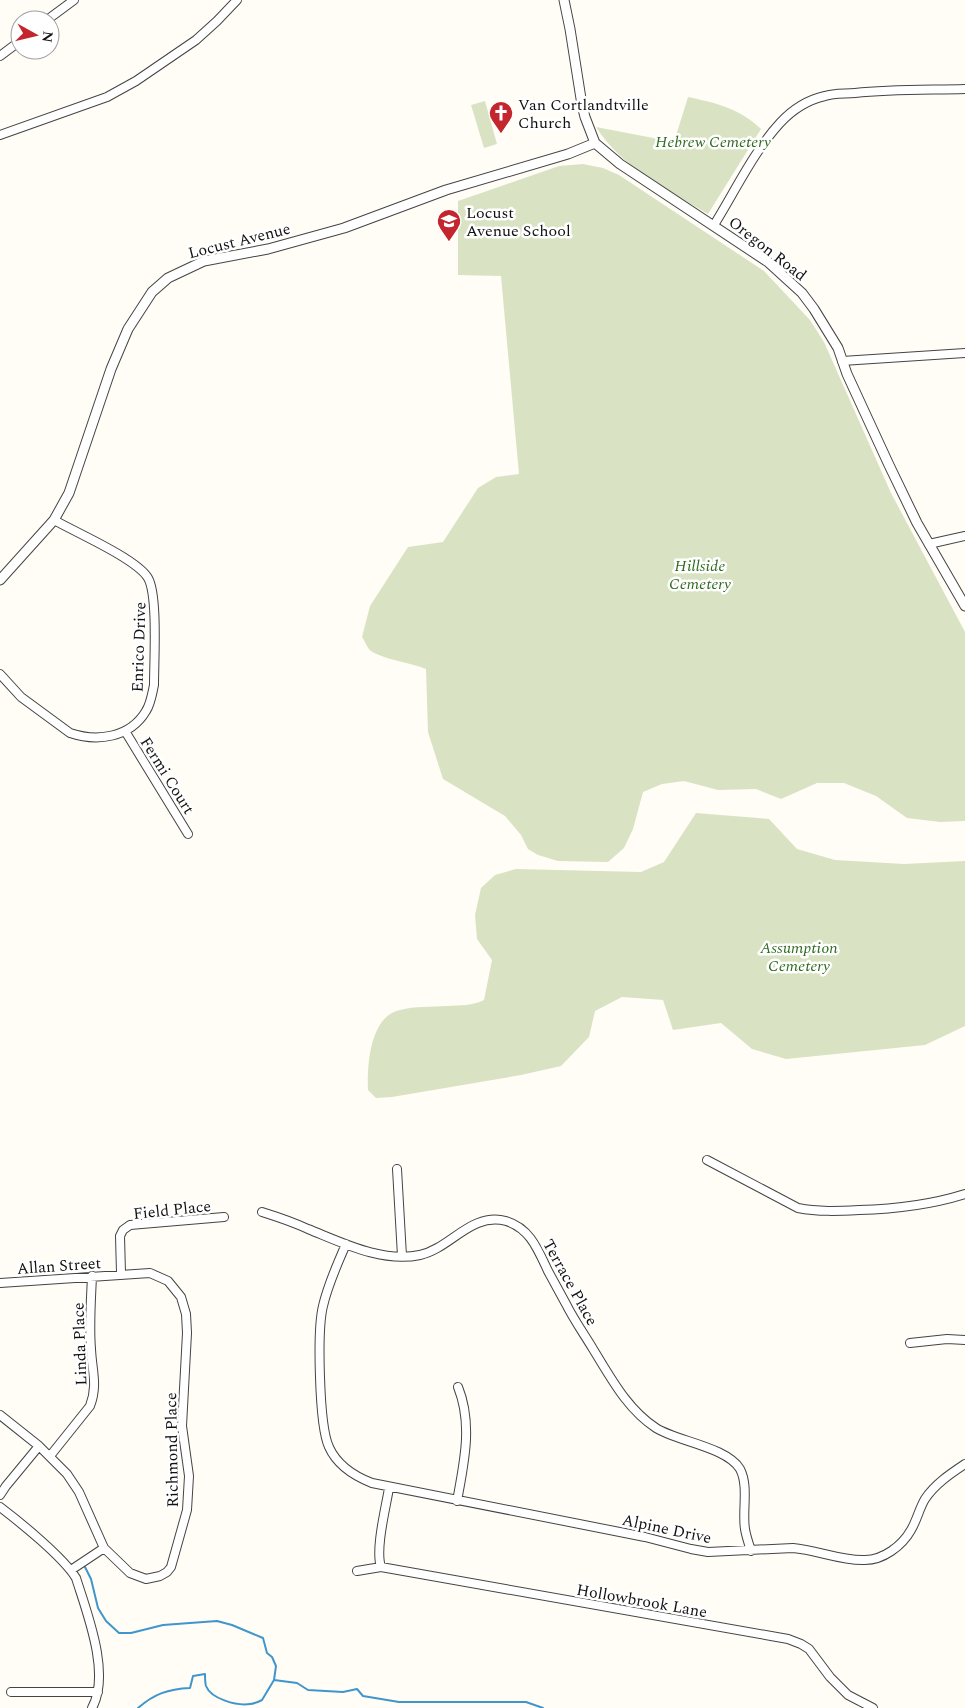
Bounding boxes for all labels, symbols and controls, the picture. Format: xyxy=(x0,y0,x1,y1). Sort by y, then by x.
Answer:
north arrow xyxy=(10,10,60,60)
text: N xyxy=(36,30,59,44)
place label: Van Cortlandtville Church xyxy=(518,93,649,135)
church icon: Van Cortlandtville Church xyxy=(488,100,514,134)
park label: Hebrew Cemetery xyxy=(655,130,771,154)
place label: Locust Avenue School xyxy=(466,201,571,243)
school or university icon: Locust Avenue School xyxy=(436,208,462,242)
street label: Oregon Road xyxy=(723,211,812,287)
street label: Locust Avenue xyxy=(186,217,293,265)
park label: Hillside Cemetery xyxy=(669,554,731,596)
street label: Enrico Drive xyxy=(125,601,153,693)
street label: Fermi Court xyxy=(134,732,201,819)
park label: Assumption Cemetery xyxy=(759,936,838,978)
street label: Field Place xyxy=(132,1194,212,1226)
street label: Terrace Place xyxy=(536,1235,604,1330)
street label: Allan Street xyxy=(16,1251,102,1281)
street label: Linda Place xyxy=(67,1302,93,1386)
street label: Richmond Place xyxy=(159,1392,185,1508)
street label: Alpine Drive xyxy=(620,1508,714,1550)
street label: Hollowbrook Lane xyxy=(575,1578,709,1624)

